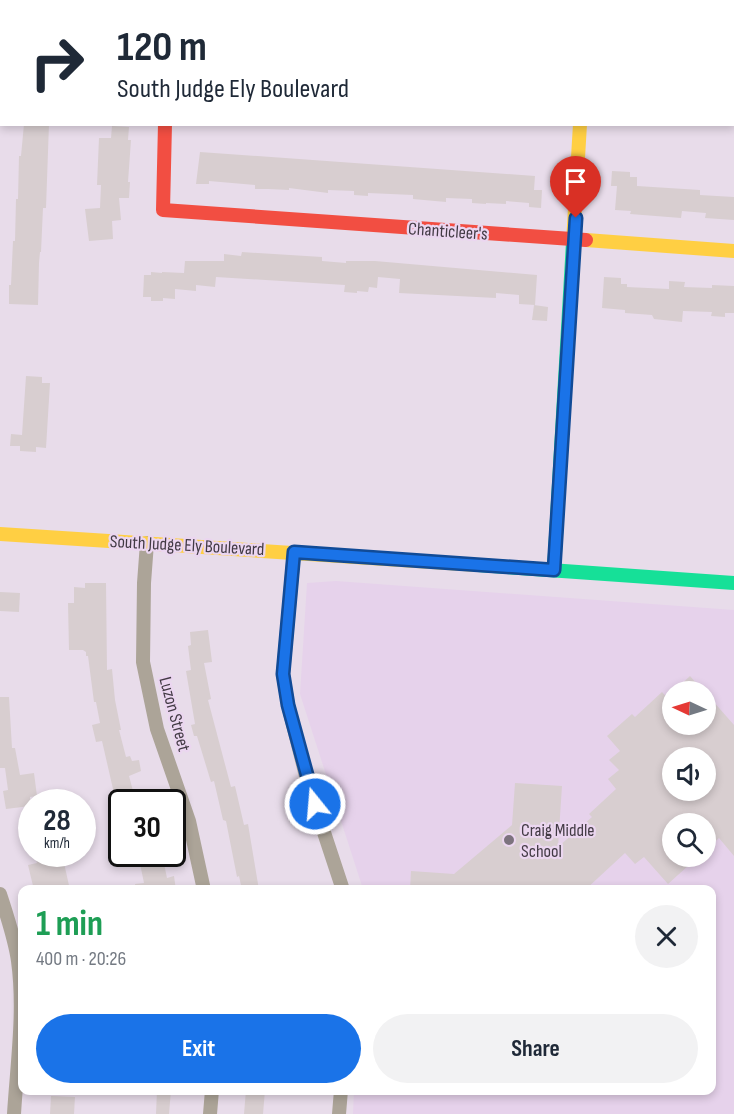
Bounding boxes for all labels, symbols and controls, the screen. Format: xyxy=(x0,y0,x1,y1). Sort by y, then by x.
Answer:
text: 120 m xyxy=(117,22,207,73)
icon: right xyxy=(18,24,96,102)
text: South Judge Ely Boulevard xyxy=(117,73,349,105)
pin xyxy=(550,156,601,218)
icon: arrive xyxy=(559,165,592,198)
street label: Chanticleer's xyxy=(408,218,488,245)
street label: South Judge Ely Boulevard xyxy=(109,531,265,560)
street label: Luzon Street xyxy=(154,675,195,754)
north arrow xyxy=(662,681,716,735)
map controls xyxy=(662,681,716,867)
button: sound xyxy=(662,747,716,801)
position arrow xyxy=(283,772,347,836)
speed limit sign: 30 xyxy=(108,789,186,867)
text: 28 xyxy=(43,803,71,839)
button: search xyxy=(662,813,716,867)
place label: Craig Middle School xyxy=(521,820,595,862)
marker: Craig Middle School xyxy=(502,833,516,847)
text: km/h xyxy=(44,834,70,853)
text: 1 min xyxy=(36,903,103,946)
button: close xyxy=(635,905,698,968)
text: 400 m · 20:26 xyxy=(36,947,126,971)
button: Exit xyxy=(36,1014,361,1083)
button: Share xyxy=(373,1014,698,1083)

